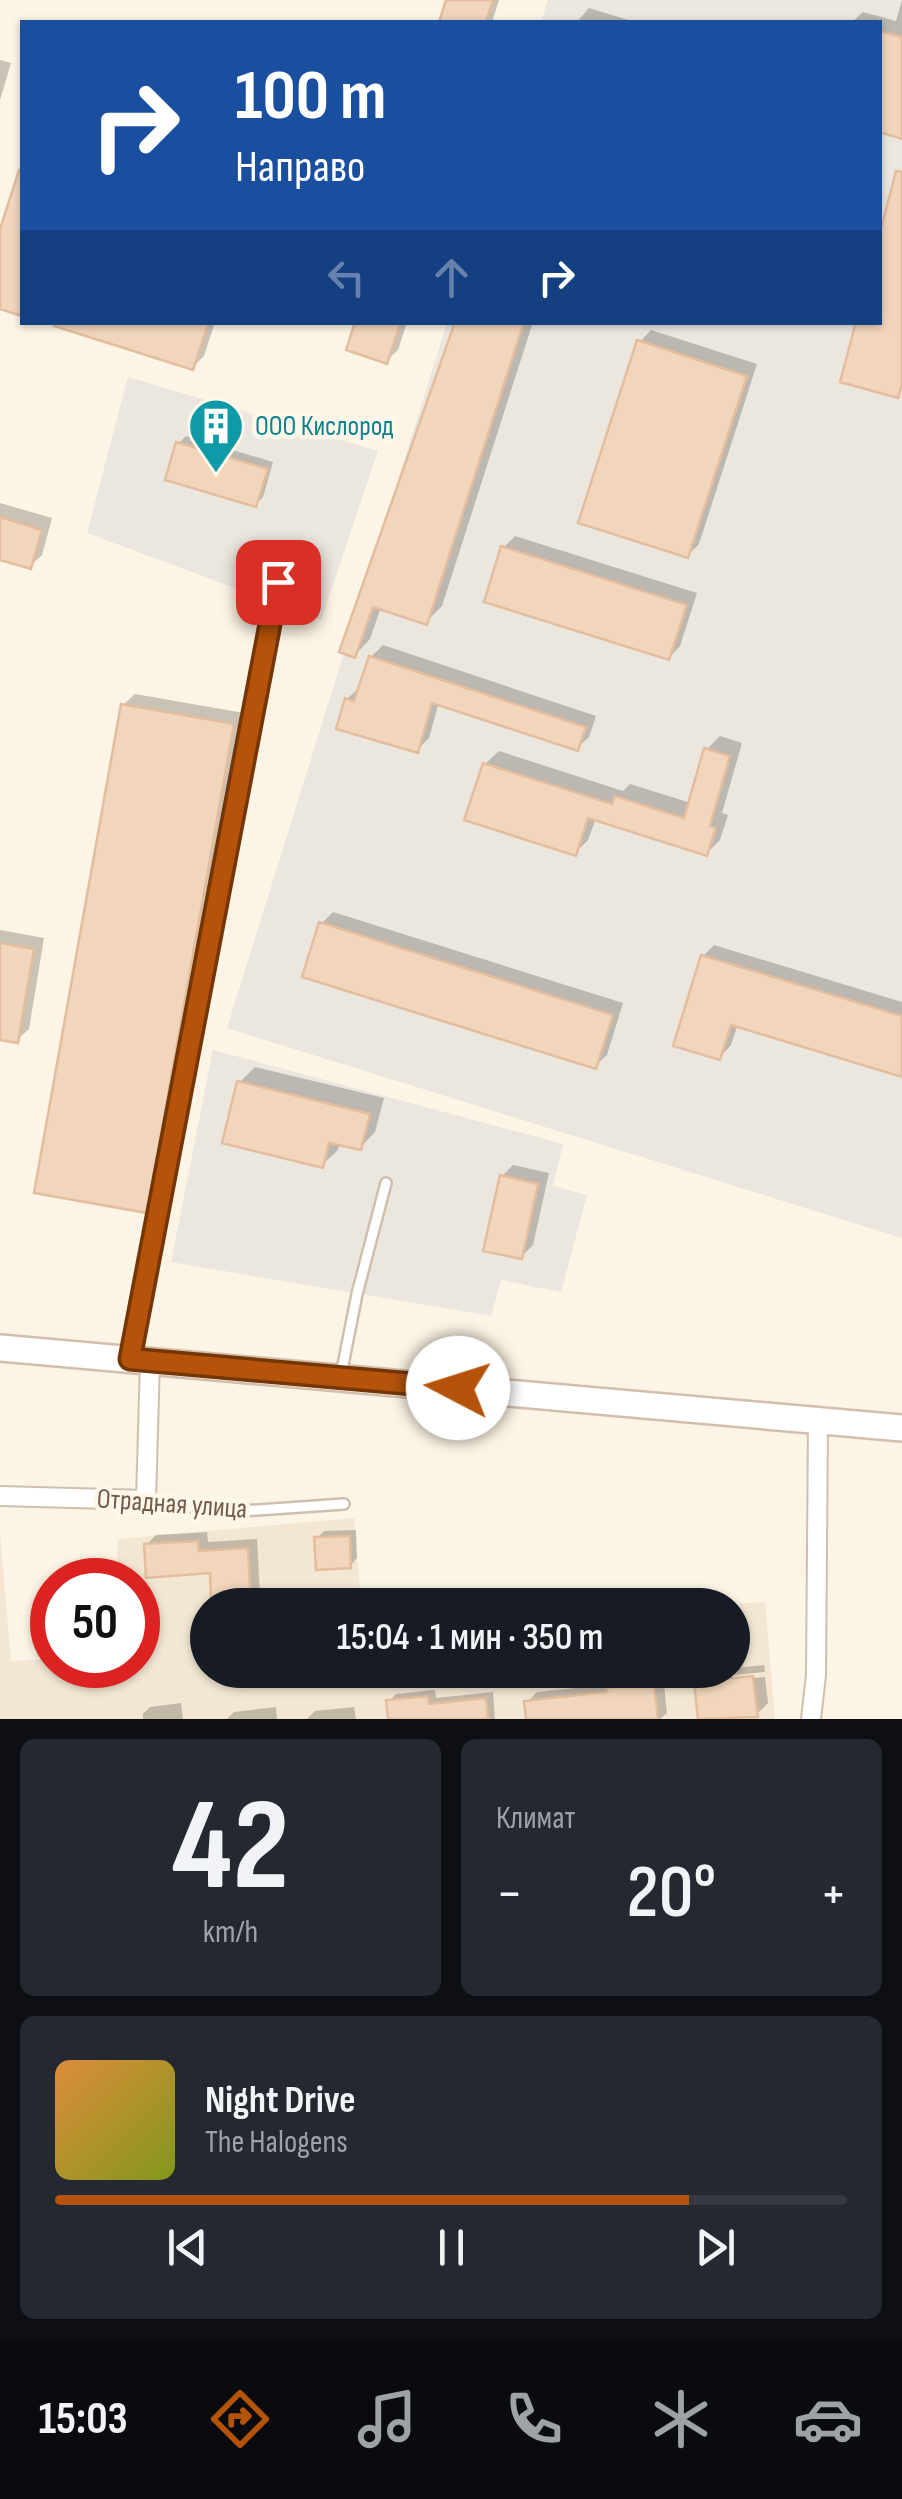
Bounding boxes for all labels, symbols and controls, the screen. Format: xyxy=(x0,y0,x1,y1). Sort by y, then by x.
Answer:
text: 100 m xyxy=(235,55,386,139)
icon: right xyxy=(70,60,200,190)
text: Направо xyxy=(235,140,365,195)
icon: left xyxy=(319,250,374,305)
icon: ahead xyxy=(424,250,479,305)
icon: right xyxy=(529,250,584,305)
building icon: ООО Кислород xyxy=(186,396,246,475)
place label: ООО Кислород xyxy=(255,410,394,443)
pin xyxy=(236,540,321,625)
icon: arrive xyxy=(251,555,306,610)
position arrow xyxy=(406,1336,510,1440)
street label: Отрадная улица xyxy=(96,1482,248,1526)
speed limit sign: 50 xyxy=(30,1558,160,1688)
text: 15:04 · 1 мин · 350 m xyxy=(337,1615,603,1660)
text: 42 xyxy=(172,1770,289,1926)
text: Климат xyxy=(496,1799,575,1838)
text: 20° xyxy=(627,1848,716,1939)
text: − xyxy=(496,1861,523,1928)
text: + xyxy=(820,1861,847,1928)
text: km/h xyxy=(203,1913,258,1952)
text: Night Drive xyxy=(205,2078,356,2123)
text: The Halogens xyxy=(205,2123,348,2162)
icon: previous xyxy=(160,2220,215,2275)
icon: pause xyxy=(424,2220,479,2275)
icon: next xyxy=(688,2220,743,2275)
icon: directions xyxy=(205,2384,275,2454)
icon: music xyxy=(352,2384,422,2454)
icon: phone xyxy=(499,2384,569,2454)
icon: climate xyxy=(646,2384,716,2454)
icon: car xyxy=(793,2384,863,2454)
text: 15:03 xyxy=(39,2392,128,2447)

